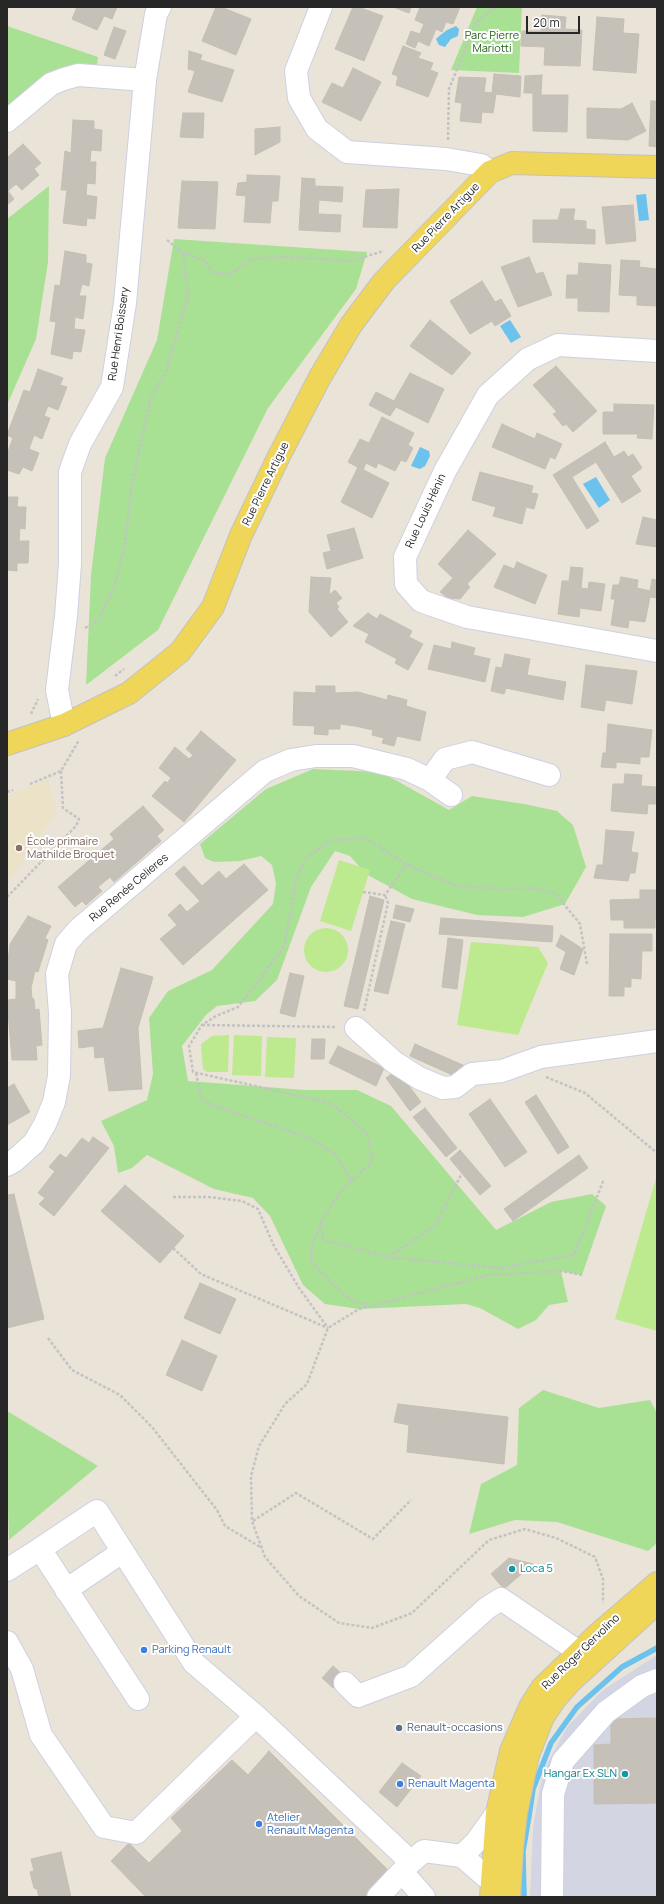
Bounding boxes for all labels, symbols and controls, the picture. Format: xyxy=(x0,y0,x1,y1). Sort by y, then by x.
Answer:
scale bar xyxy=(528,8,582,34)
text: 20 m xyxy=(533,14,560,31)
park label: Parc Pierre Mariotti xyxy=(465,29,519,55)
street label: Rue Pierre Artigue xyxy=(409,180,483,256)
street label: Rue Henri Boissery xyxy=(106,286,132,382)
street label: Rue Pierre Artigue xyxy=(240,440,292,528)
street label: Rue Louis Hénin xyxy=(403,472,449,550)
place label: École primaire Mathilde Broquet xyxy=(27,835,115,861)
marker: École primaire Mathilde Broquet xyxy=(14,843,24,853)
street label: Rue Renée Celieres xyxy=(87,851,171,925)
place label: Loca 5 xyxy=(520,1562,553,1576)
marker: Loca 5 xyxy=(507,1564,517,1574)
street label: Rue Roger Gervolino xyxy=(539,1612,623,1692)
place label: Parking Renault xyxy=(152,1643,231,1657)
marker: Parking Renault xyxy=(139,1645,149,1655)
place label: Renault-occasions xyxy=(407,1721,503,1735)
marker: Renault-occasions xyxy=(394,1723,404,1733)
place label: Hangar Ex SLN xyxy=(544,1767,617,1781)
marker: Hangar Ex SLN xyxy=(620,1769,630,1779)
place label: Renault Magenta xyxy=(408,1777,495,1791)
marker: Renault Magenta xyxy=(395,1779,405,1789)
place label: Atelier Renault Magenta xyxy=(267,1811,354,1837)
marker: Atelier Renault Magenta xyxy=(254,1819,264,1829)

